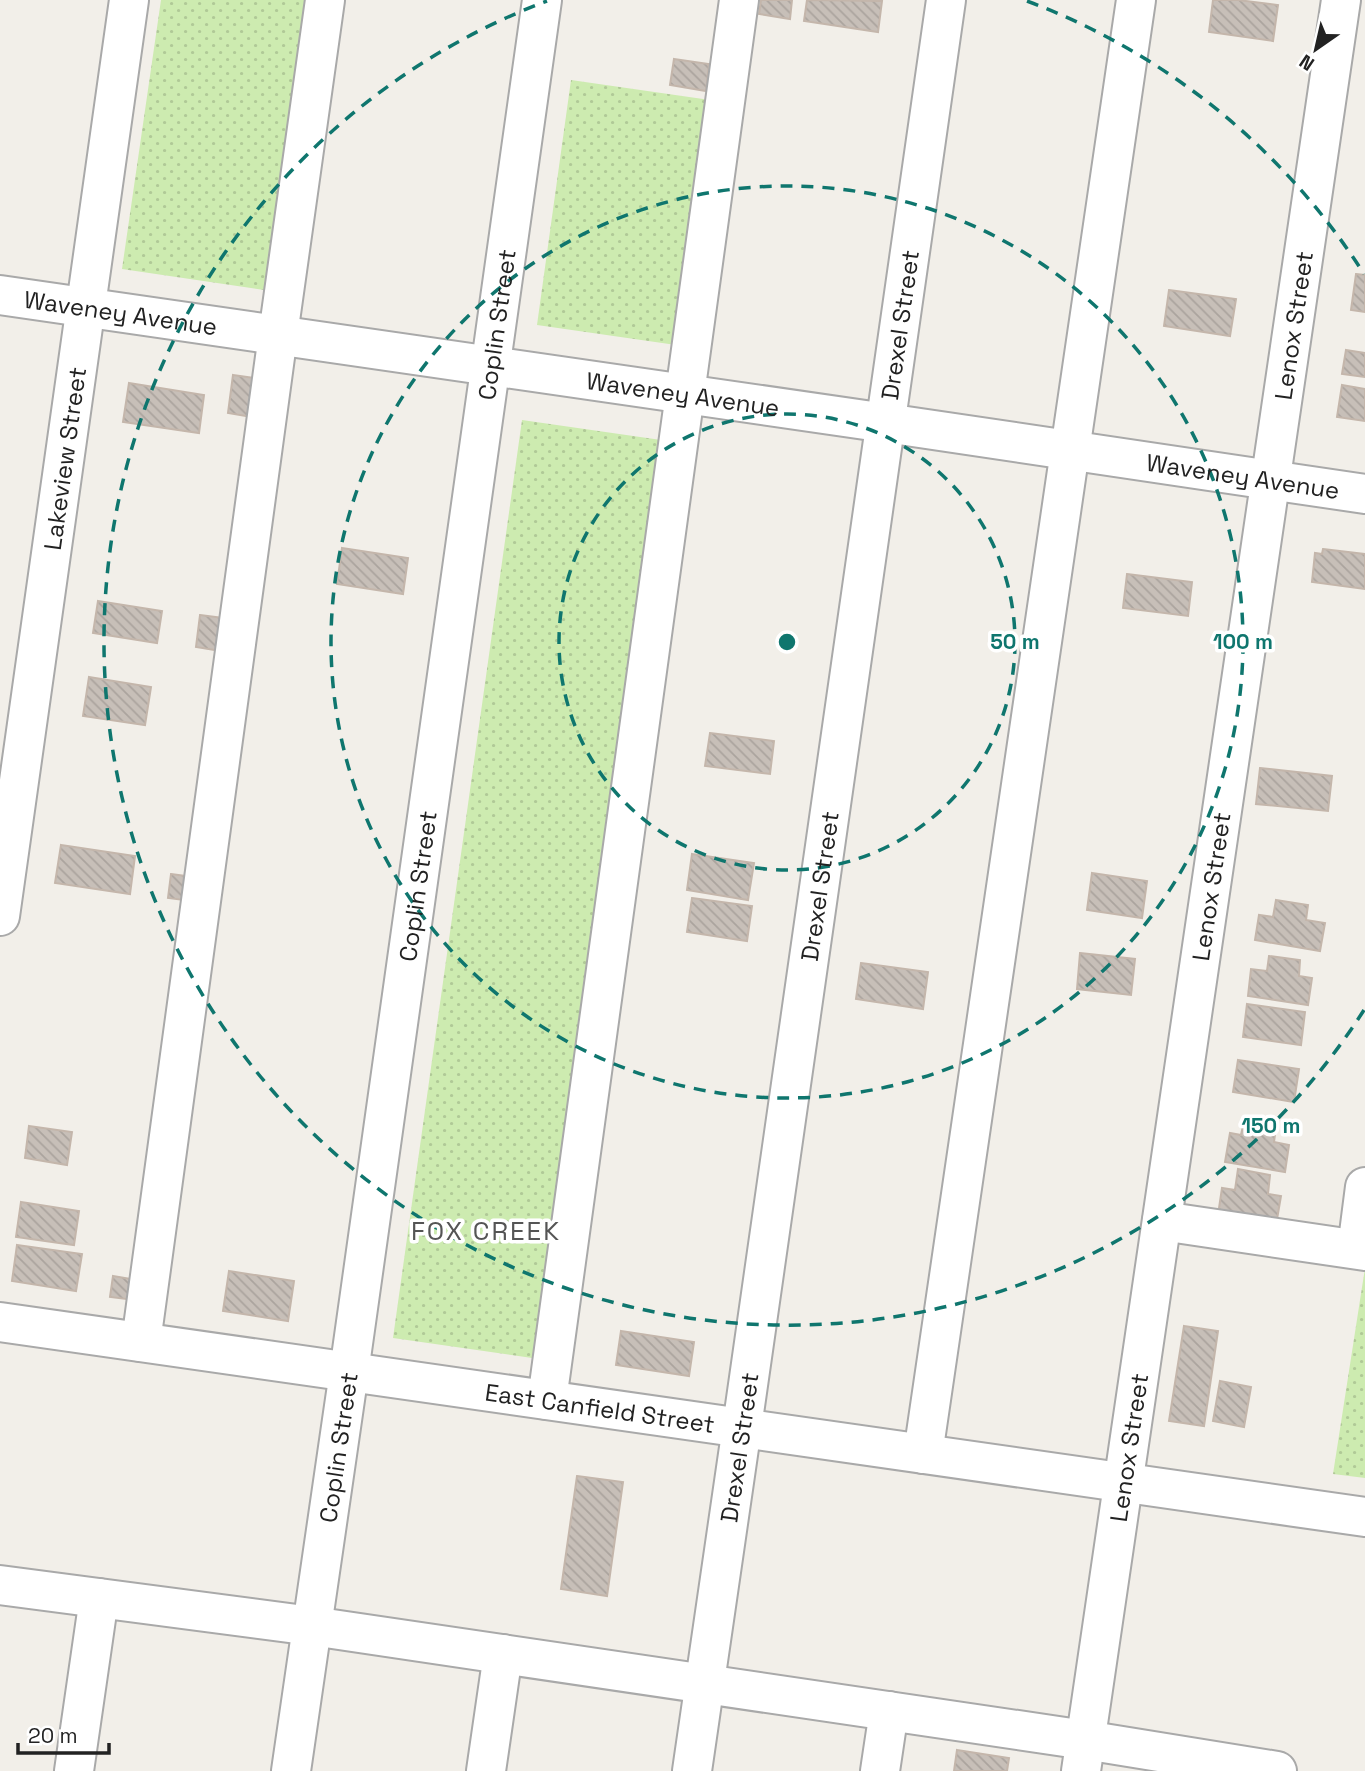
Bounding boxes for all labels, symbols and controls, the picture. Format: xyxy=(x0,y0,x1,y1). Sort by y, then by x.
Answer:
north arrow xyxy=(1281,14,1351,84)
text: N xyxy=(1295,49,1319,77)
street label: Coplin Street xyxy=(470,247,522,402)
street label: Drexel Street xyxy=(874,248,926,402)
street label: Lenox Street xyxy=(1267,249,1319,402)
street label: Waveney Avenue xyxy=(22,283,219,342)
street label: Waveney Avenue xyxy=(584,364,782,423)
street label: Lakeview Street xyxy=(36,365,93,552)
street label: Waveney Avenue xyxy=(1144,446,1342,506)
text: 50 m xyxy=(990,628,1040,655)
text: 100 m xyxy=(1213,628,1273,655)
centre of rings xyxy=(775,630,799,654)
street label: Coplin Street xyxy=(391,809,443,963)
street label: Drexel Street xyxy=(793,809,845,963)
street label: Lenox Street xyxy=(1185,810,1237,963)
text: 150 m xyxy=(1242,1112,1300,1139)
district label: FOX CREEK xyxy=(411,1214,561,1248)
street label: Coplin Street xyxy=(312,1370,364,1525)
street label: Drexel Street xyxy=(713,1370,765,1524)
street label: Lenox Street xyxy=(1102,1371,1155,1524)
street label: East Canfield Street xyxy=(483,1376,717,1439)
scale bar xyxy=(18,1712,108,1756)
text: 20 m xyxy=(28,1722,78,1749)

